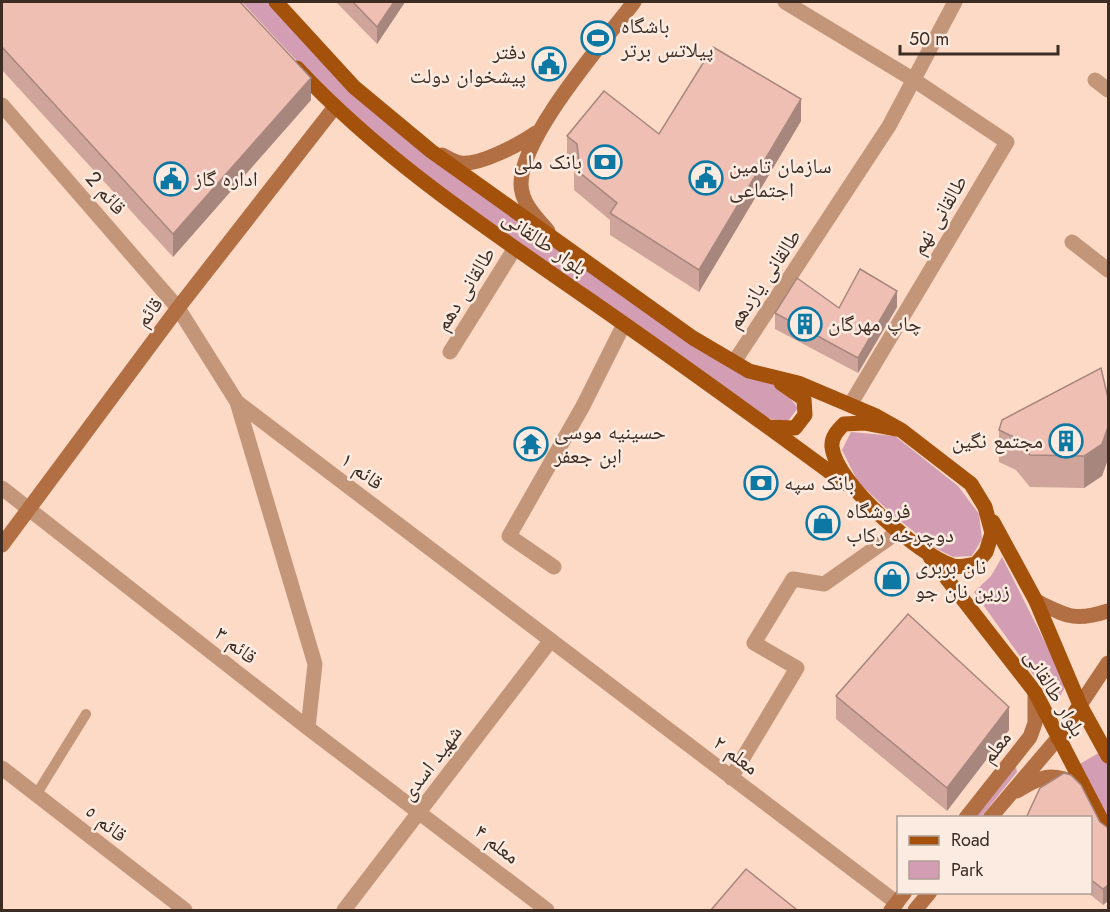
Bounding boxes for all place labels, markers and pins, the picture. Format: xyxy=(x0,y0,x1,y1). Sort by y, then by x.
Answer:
place label: باشگاه پیلاتس برتر xyxy=(620,11,713,65)
sports icon: باشگاه پیلاتس برتر xyxy=(580,20,616,56)
place label: دفتر پیشخوان دولت xyxy=(410,37,526,91)
public building icon: دفتر پیشخوان دولت xyxy=(531,46,567,82)
bank icon: بانک ملی xyxy=(587,144,623,180)
place label: بانک ملی xyxy=(513,147,582,177)
place label: سازمان تامین اجتماعی xyxy=(729,151,832,205)
public building icon: سازمان تامین اجتماعی xyxy=(688,160,724,196)
public building icon: اداره گاز xyxy=(153,161,189,197)
place label: اداره گاز xyxy=(193,164,258,194)
building icon: چاپ مهرگان xyxy=(787,306,823,342)
place label: چاپ مهرگان xyxy=(828,309,922,339)
place label: حسینیه موسی ابن جعفر xyxy=(553,417,666,471)
building icon: مجتمع نگین xyxy=(1048,423,1084,459)
temple icon: حسینیه موسی ابن جعفر xyxy=(513,426,549,462)
place label: مجتمع نگین xyxy=(952,426,1043,456)
bank icon: بانک سپه xyxy=(743,465,779,501)
place label: بانک سپه xyxy=(784,468,854,498)
place label: فروشگاه دوچرخه رکاب xyxy=(846,496,954,550)
shop icon: فروشگاه دوچرخه رکاب xyxy=(805,505,841,541)
place label: نان بربری زرین نان جو xyxy=(915,552,1010,606)
shop icon: نان بربری زرین نان جو xyxy=(874,561,910,597)

